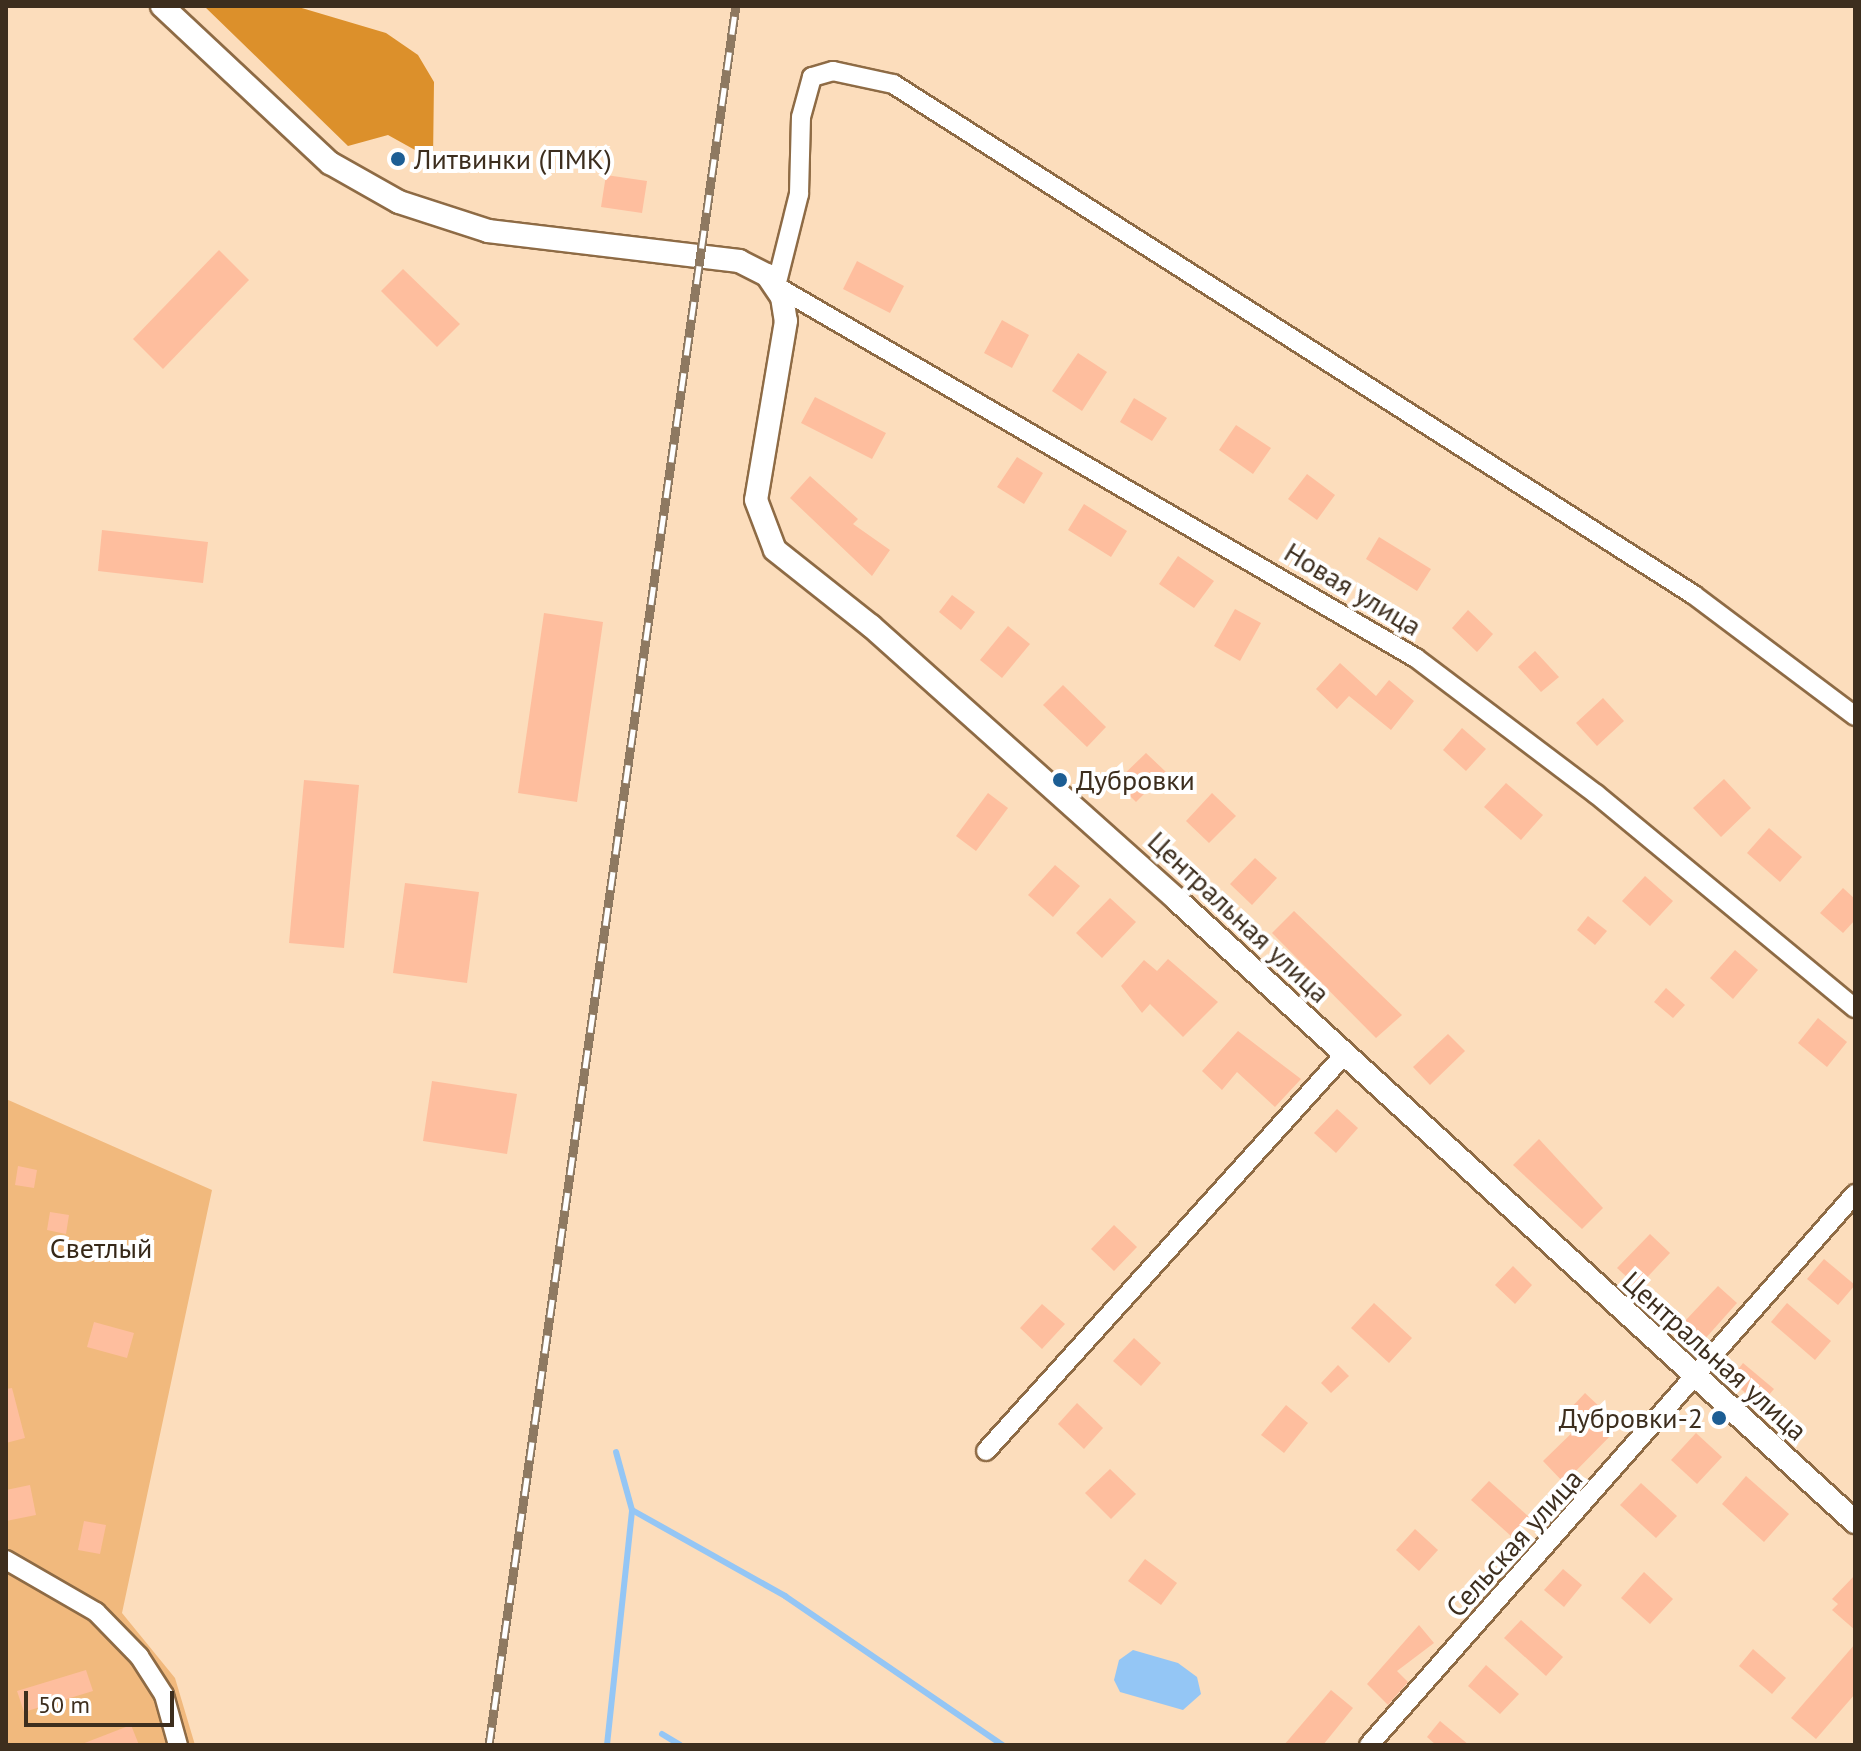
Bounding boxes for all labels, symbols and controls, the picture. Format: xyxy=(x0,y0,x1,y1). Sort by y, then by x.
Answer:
place label: Литвинки (ПМК) xyxy=(414,142,612,176)
marker: Литвинки (ПМК) xyxy=(389,150,407,168)
street label: Новая улица xyxy=(1278,535,1428,643)
place label: Дубровки xyxy=(1076,763,1195,797)
marker: Дубровки xyxy=(1051,771,1069,789)
street label: Центральная улица xyxy=(1141,824,1337,1010)
park label: Светлый xyxy=(50,1231,152,1265)
street label: Центральная улица xyxy=(1616,1264,1814,1448)
place label: Дубровки-2 xyxy=(1559,1401,1703,1435)
marker: Дубровки-2 xyxy=(1710,1409,1728,1427)
street label: Сельская улица xyxy=(1439,1462,1589,1624)
scale bar xyxy=(28,1675,178,1725)
text: 50 m xyxy=(38,1689,90,1720)

